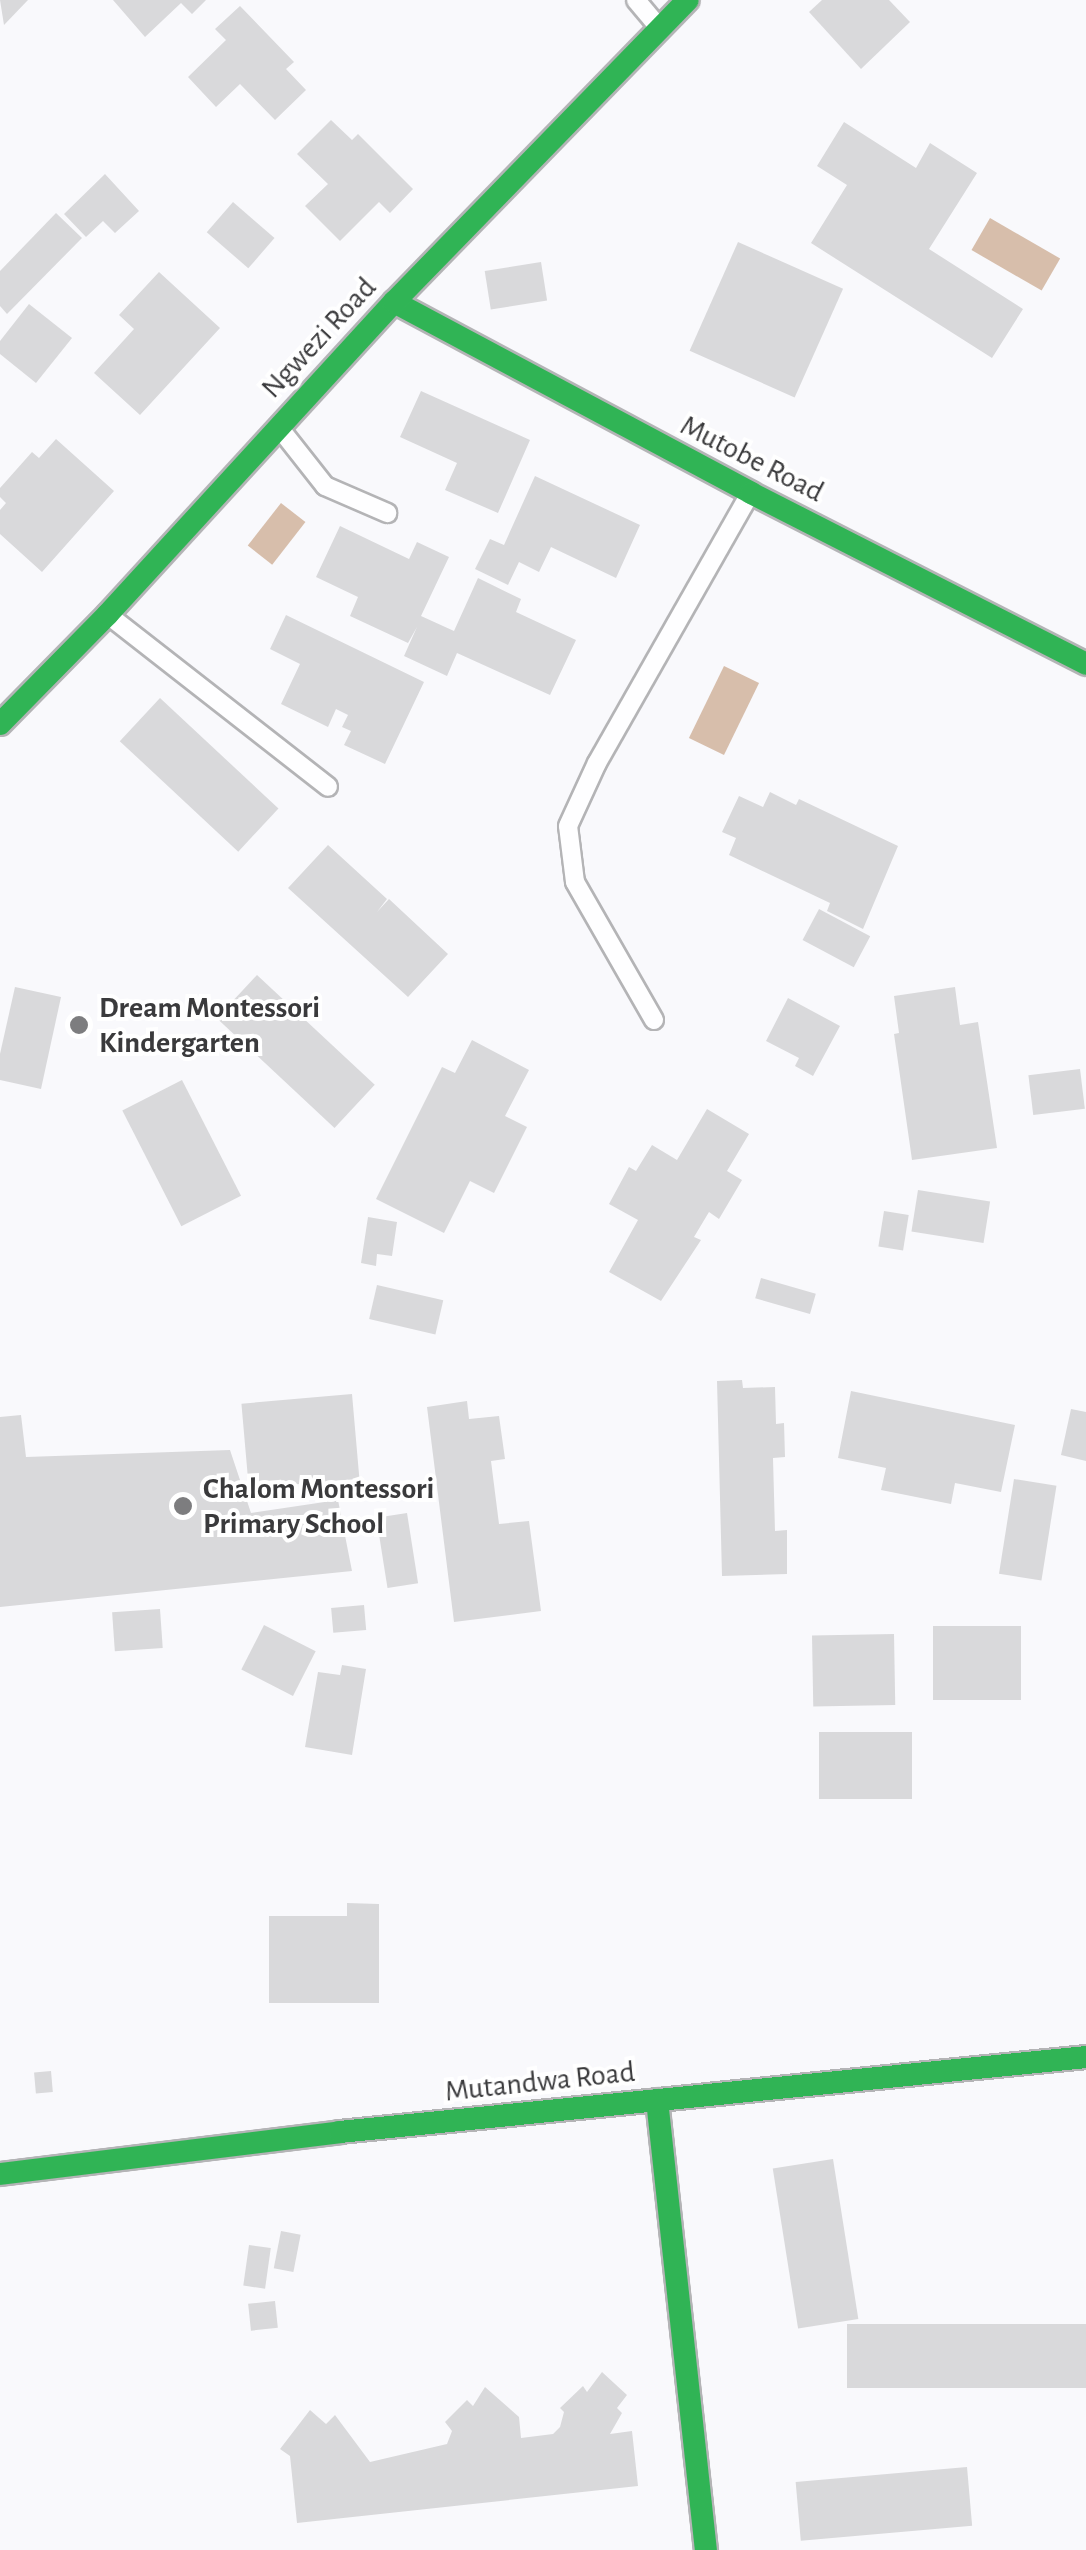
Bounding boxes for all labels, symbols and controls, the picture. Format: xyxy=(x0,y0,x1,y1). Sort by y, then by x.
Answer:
street label: Ngwezi Road xyxy=(254,270,384,406)
street label: Mutobe Road xyxy=(674,408,830,510)
place label: Dream Montessori Kindergarten xyxy=(99,990,320,1060)
marker: Dream Montessori Kindergarten xyxy=(68,1014,90,1036)
place label: Chalom Montessori Primary School xyxy=(203,1471,434,1542)
marker: Chalom Montessori Primary School xyxy=(172,1495,194,1517)
street label: Mutandwa Road xyxy=(443,2054,637,2110)

